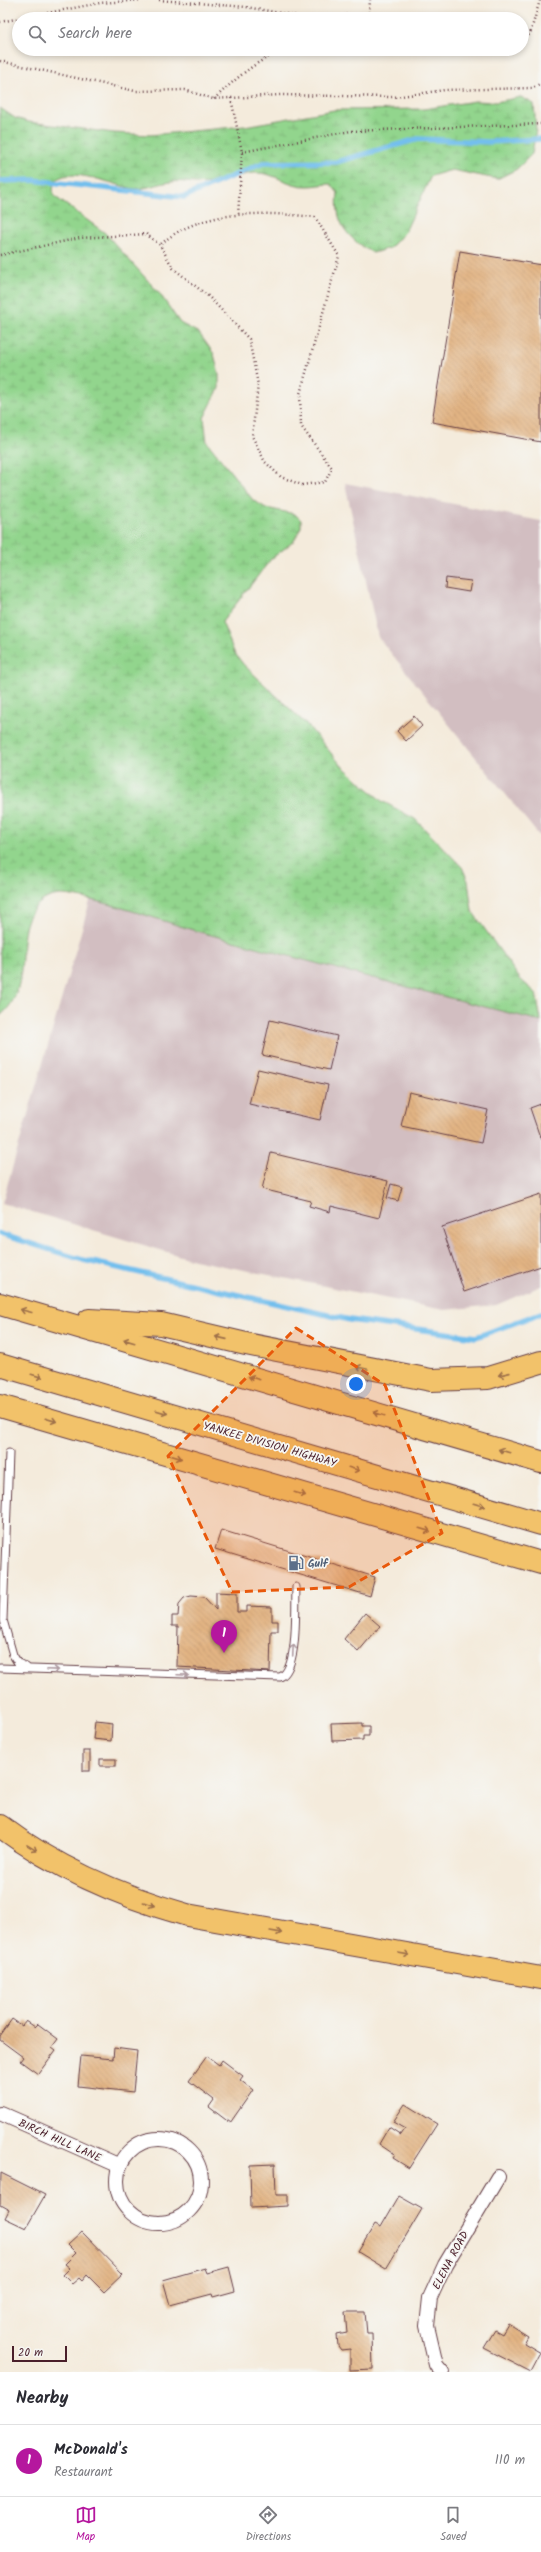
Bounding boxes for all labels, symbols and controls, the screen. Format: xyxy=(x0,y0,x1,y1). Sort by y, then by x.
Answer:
search box xyxy=(12,12,529,56)
text: Search here xyxy=(58,22,132,46)
icon: search xyxy=(26,23,48,45)
one-way arrow xyxy=(20,1307,33,1314)
one-way arrow xyxy=(215,1333,228,1341)
one-way arrow xyxy=(123,1337,136,1344)
one-way arrow xyxy=(355,1363,368,1371)
one-way arrow xyxy=(498,1371,511,1379)
one-way arrow xyxy=(31,1373,44,1380)
one-way arrow xyxy=(248,1374,261,1381)
your location xyxy=(346,1374,366,1394)
one-way arrow xyxy=(155,1409,168,1416)
one-way arrow xyxy=(373,1410,386,1417)
one-way arrow xyxy=(44,1417,57,1424)
street label: YANKEE DIVISION HIGHWAY xyxy=(201,1417,339,1473)
one-way arrow xyxy=(497,1447,510,1454)
one-way arrow xyxy=(169,1454,182,1461)
one-way arrow xyxy=(347,1466,360,1473)
one-way arrow xyxy=(294,1491,307,1498)
one-way arrow xyxy=(472,1502,485,1509)
one-way arrow xyxy=(418,1527,431,1534)
fuel station icon: Gulf xyxy=(287,1554,305,1572)
place label: Gulf xyxy=(308,1555,329,1573)
pin: 1 xyxy=(211,1620,237,1653)
one-way arrow xyxy=(290,1644,297,1657)
one-way arrow xyxy=(46,1666,59,1673)
one-way arrow xyxy=(176,1671,189,1679)
one-way arrow xyxy=(26,1844,38,1852)
one-way arrow xyxy=(143,1900,155,1908)
one-way arrow xyxy=(269,1928,282,1936)
one-way arrow xyxy=(397,1951,410,1959)
street label: BIRCH HILL LANE xyxy=(15,2115,104,2167)
street label: ELENA ROAD xyxy=(428,2228,474,2293)
scale bar xyxy=(12,2344,67,2363)
text: 20 m xyxy=(18,2344,43,2362)
text: Nearby xyxy=(16,2385,68,2412)
text: McDonald's xyxy=(54,2438,128,2462)
text: 1 xyxy=(27,2450,31,2471)
text: 110 m xyxy=(495,2450,525,2471)
text: Restaurant xyxy=(54,2462,113,2483)
tab: Map xyxy=(75,2504,97,2546)
tab: Directions xyxy=(246,2504,291,2546)
tab: Saved xyxy=(440,2504,466,2546)

